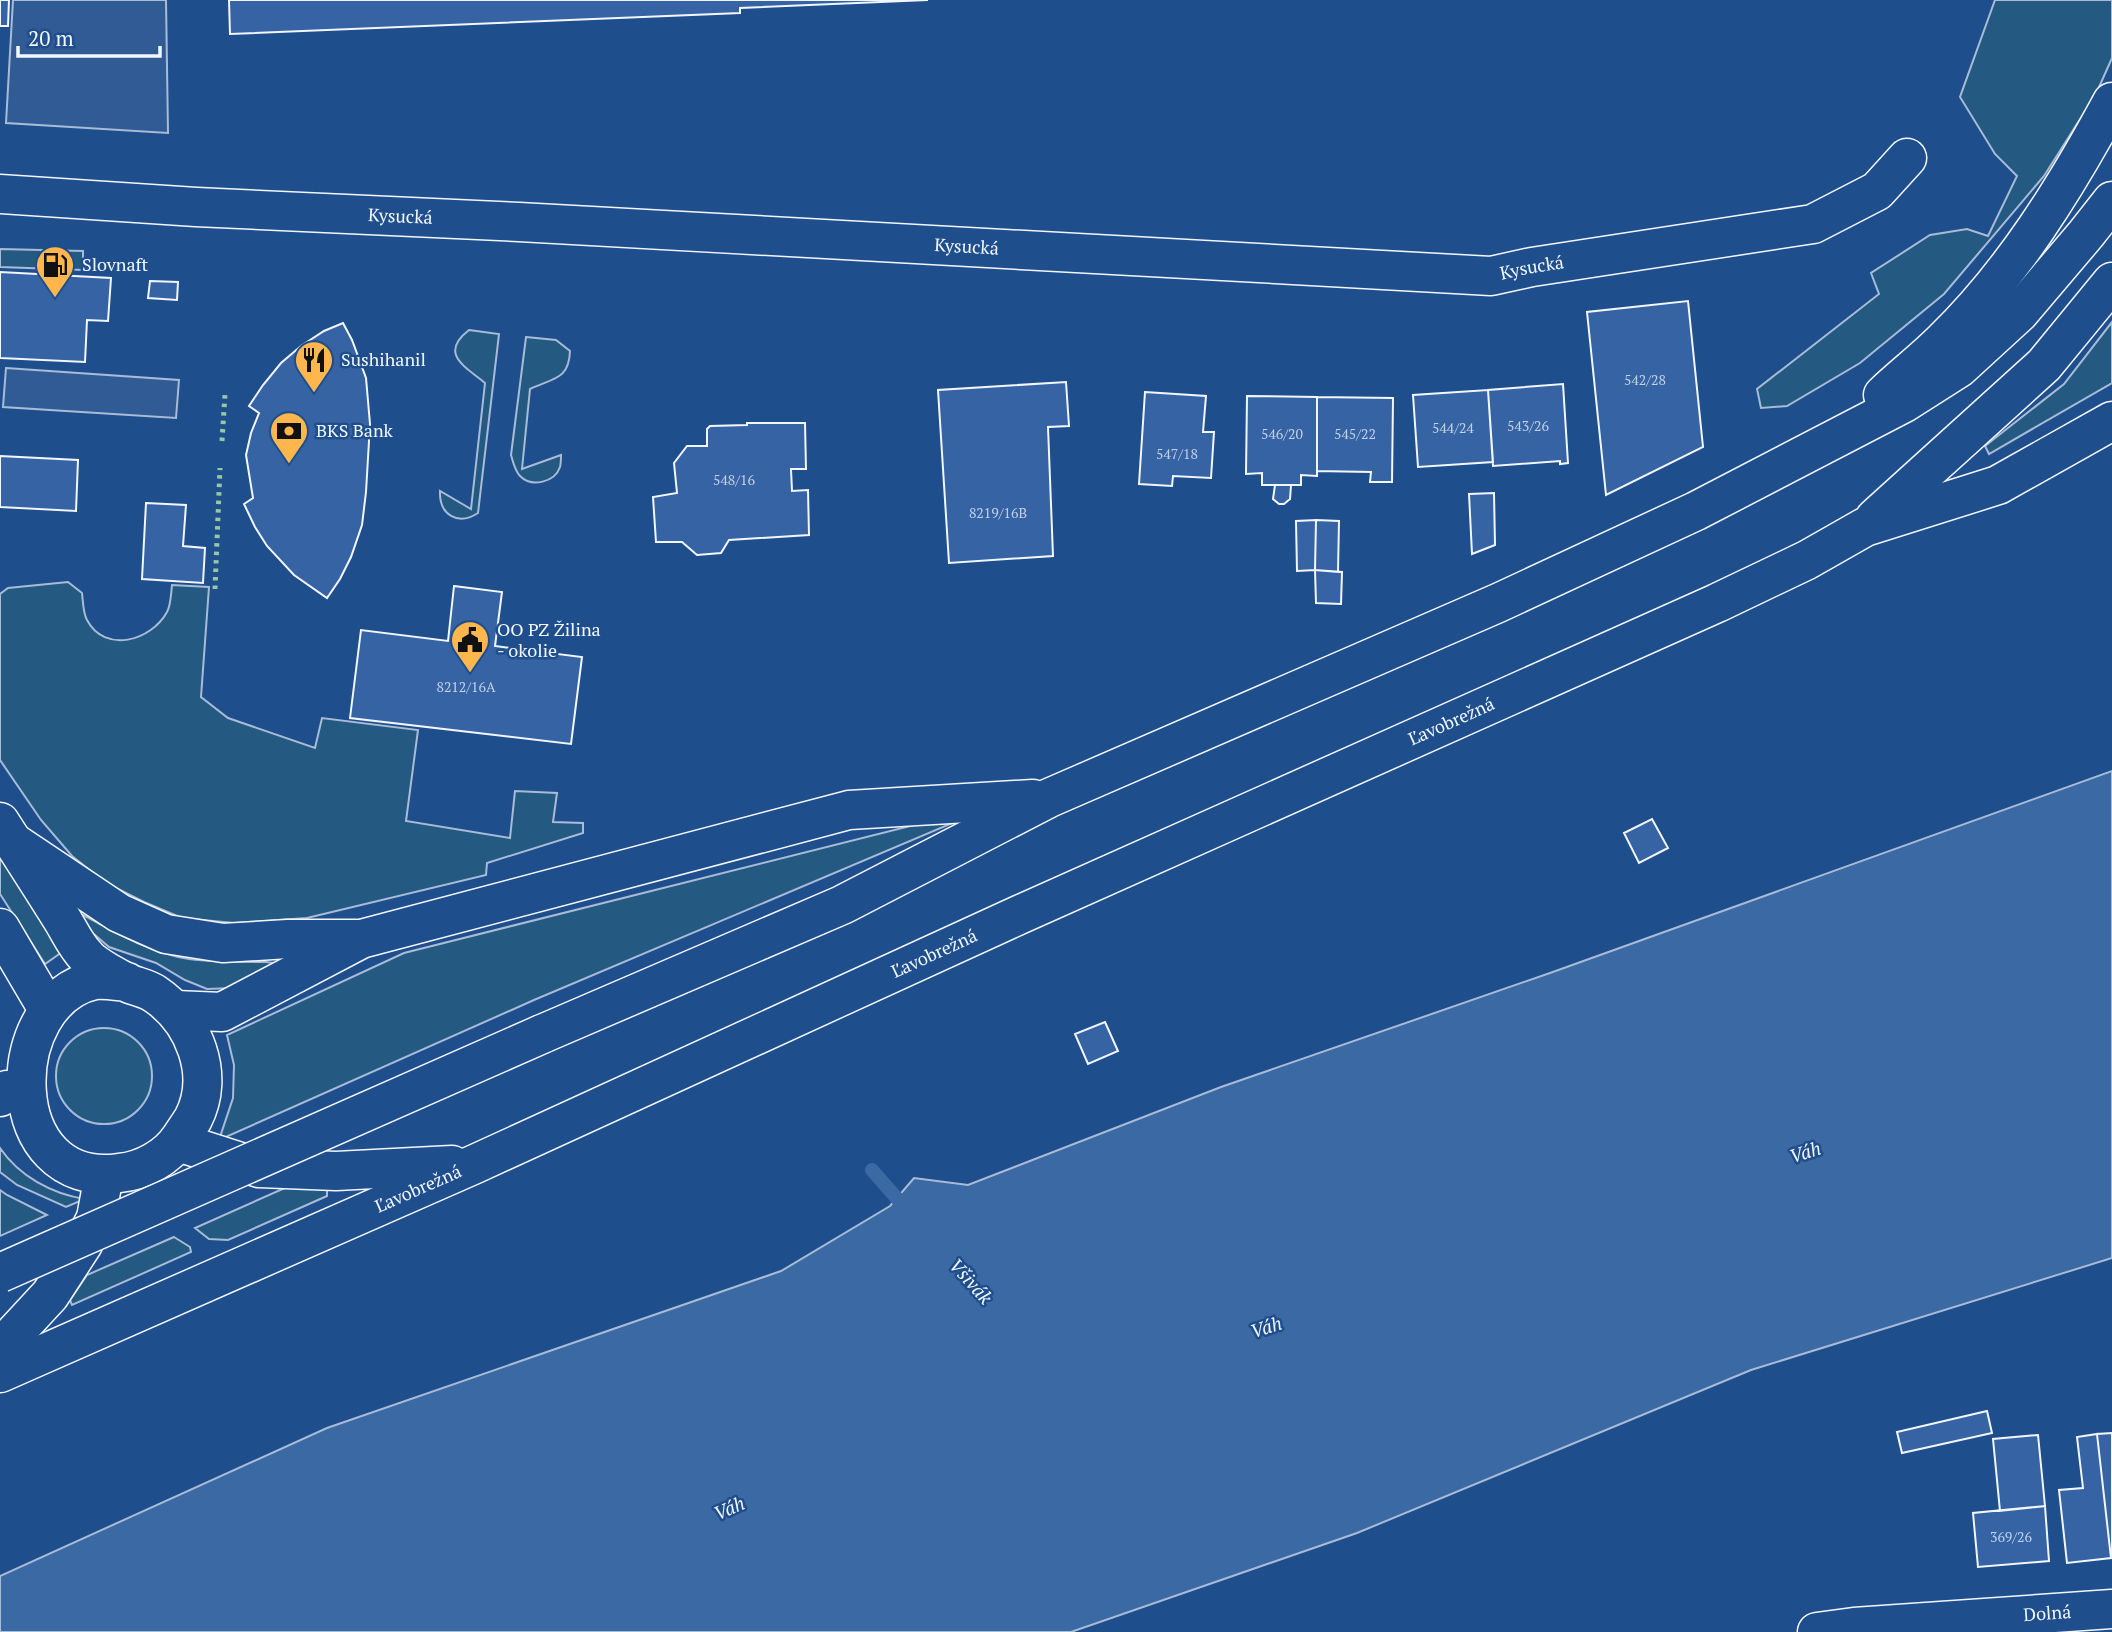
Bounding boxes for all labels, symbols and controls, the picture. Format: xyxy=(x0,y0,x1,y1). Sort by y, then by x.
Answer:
scale bar xyxy=(18,14,159,58)
text: 20 m xyxy=(28,24,74,52)
street label: Kysucká xyxy=(368,202,433,229)
street label: Kysucká xyxy=(934,232,1000,260)
fuel station icon: Slovnaft xyxy=(34,244,76,299)
street label: Kysucká xyxy=(1497,249,1565,285)
place label: Slovnaft xyxy=(82,252,149,276)
restaurant icon: Sushihanil xyxy=(293,339,335,394)
place label: Sushihanil xyxy=(341,347,426,371)
house number: 542/28 xyxy=(1624,370,1666,389)
bank icon: BKS Bank xyxy=(268,410,310,465)
house number: 543/26 xyxy=(1507,416,1550,435)
place label: BKS Bank xyxy=(316,418,394,442)
house number: 544/24 xyxy=(1432,418,1475,437)
house number: 546/20 xyxy=(1261,424,1303,443)
house number: 545/22 xyxy=(1334,424,1376,443)
house number: 547/18 xyxy=(1156,444,1198,463)
house number: 548/16 xyxy=(713,470,756,489)
house number: 8219/16B xyxy=(969,503,1027,522)
place label: OO PZ Žilina - okolie xyxy=(497,617,601,662)
public building icon: OO PZ Žilina - okolie xyxy=(449,619,491,674)
house number: 8212/16A xyxy=(436,677,496,696)
street label: Ľavobrežná xyxy=(1404,691,1498,750)
street label: Ľavobrežná xyxy=(887,923,981,983)
water label: Váh xyxy=(1786,1135,1824,1168)
street label: Ľavobrežná xyxy=(371,1159,465,1218)
water label: Všivák xyxy=(944,1252,999,1310)
water label: Váh xyxy=(1247,1310,1285,1343)
water label: Váh xyxy=(709,1490,748,1525)
house number: 369/26 xyxy=(1990,1527,2033,1546)
street label: Dolná xyxy=(2022,1599,2072,1626)

